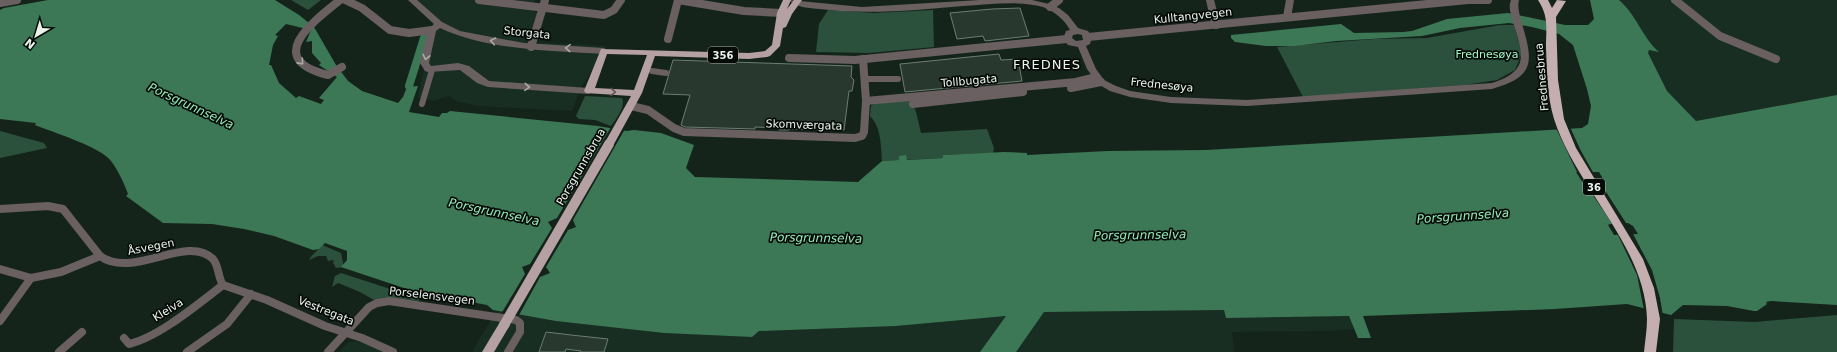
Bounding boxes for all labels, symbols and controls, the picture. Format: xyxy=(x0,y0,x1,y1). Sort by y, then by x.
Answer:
street label: Kulltangvegen xyxy=(1153,5,1233,27)
north arrow xyxy=(16,16,56,56)
street label: Storgata xyxy=(503,24,551,42)
text: N xyxy=(23,36,38,51)
one-way arrow xyxy=(490,37,496,46)
street label: Frednesbrua xyxy=(1533,42,1551,112)
one-way arrow xyxy=(565,44,571,53)
road number: 356 xyxy=(708,47,738,63)
park label: Frednesøya xyxy=(1455,48,1519,61)
one-way arrow xyxy=(422,54,430,61)
one-way arrow xyxy=(297,57,304,65)
district label: FREDNES xyxy=(1013,57,1081,72)
street label: Tollbugata xyxy=(939,72,998,90)
street label: Frednesøya xyxy=(1130,75,1194,95)
water label: Porsgrunnselva xyxy=(146,80,236,132)
one-way arrow xyxy=(524,83,530,91)
one-way arrow xyxy=(610,88,616,96)
street label: Skomværgata xyxy=(765,117,843,133)
street label: Porsgrunnsbrua xyxy=(554,126,608,208)
road number: 36 xyxy=(1583,179,1605,195)
water label: Porsgrunnselva xyxy=(447,196,541,228)
water label: Porsgrunnselva xyxy=(1416,206,1510,226)
water label: Porsgrunnselva xyxy=(1094,227,1186,243)
water label: Porsgrunnselva xyxy=(770,230,862,246)
street label: Åsvegen xyxy=(127,236,175,258)
street label: Porselensvegen xyxy=(388,284,476,308)
street label: Vestregata xyxy=(296,294,356,328)
street label: Kleiva xyxy=(150,296,186,324)

